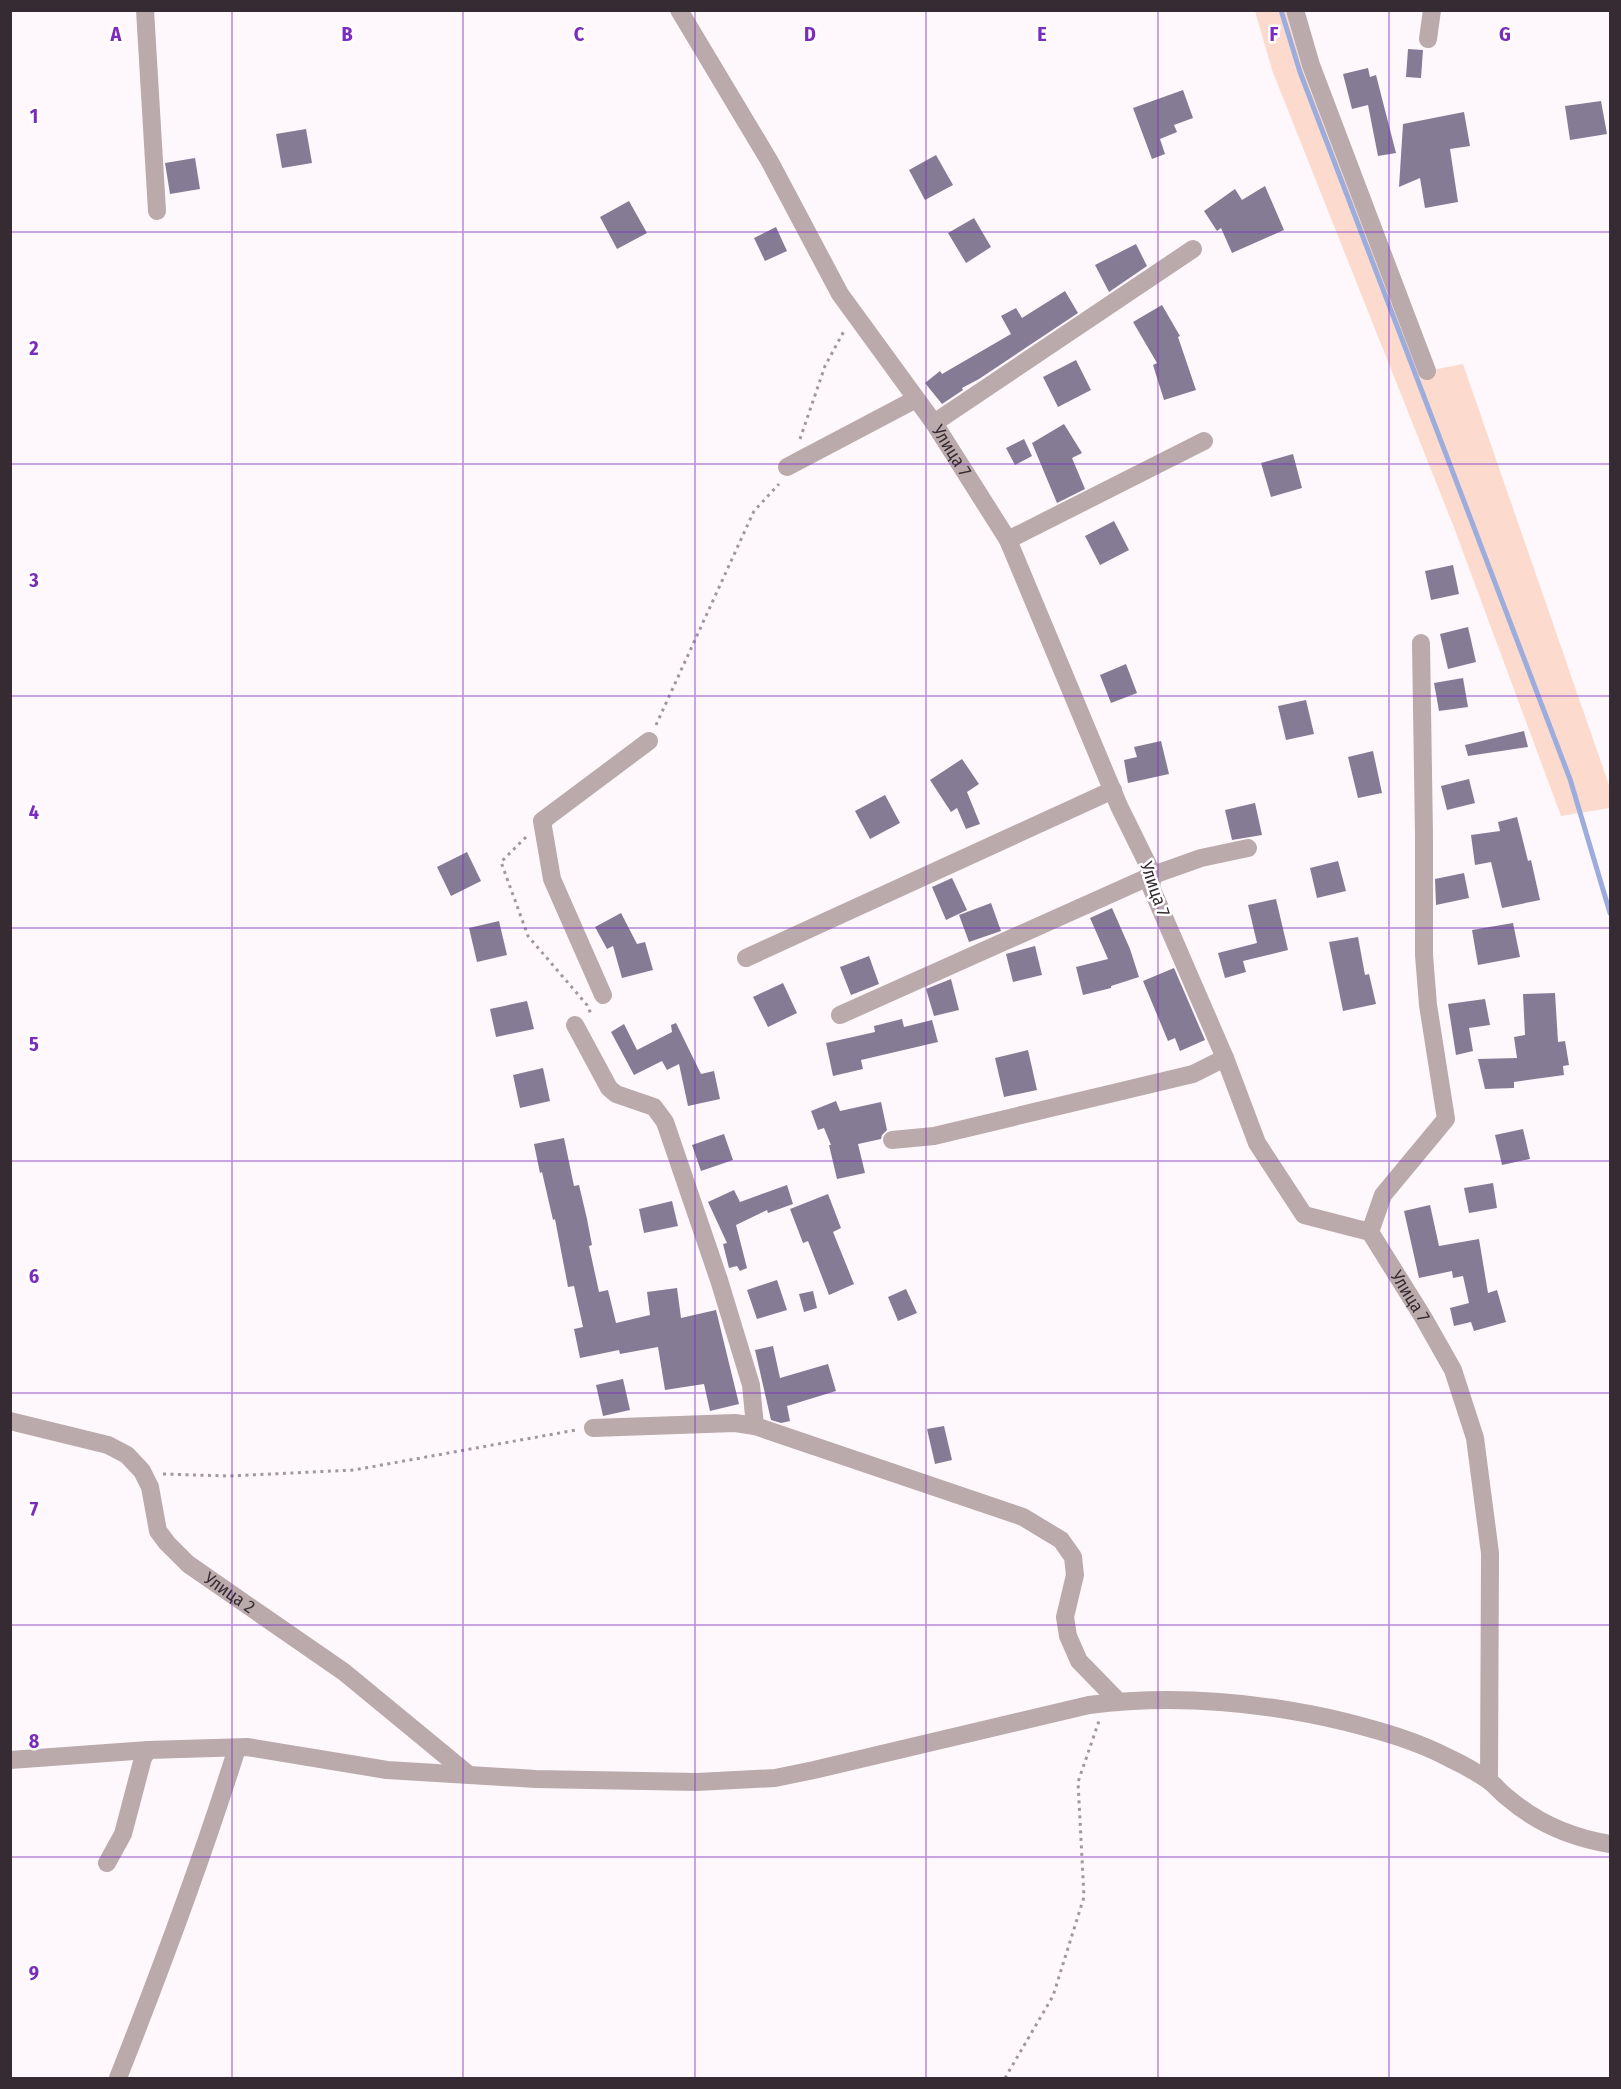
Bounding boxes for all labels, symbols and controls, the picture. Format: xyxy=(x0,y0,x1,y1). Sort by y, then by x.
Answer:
text: A xyxy=(110,22,123,46)
text: B xyxy=(341,22,353,46)
text: C xyxy=(574,22,585,46)
text: D xyxy=(804,22,816,46)
text: E xyxy=(1037,22,1047,46)
text: F xyxy=(1270,22,1279,46)
text: G xyxy=(1499,22,1511,46)
text: 1 xyxy=(30,104,38,128)
text: 2 xyxy=(28,336,39,360)
street label: Улица 7 xyxy=(927,420,976,481)
text: 3 xyxy=(28,568,39,592)
text: 4 xyxy=(29,800,39,824)
street label: Улица 7 xyxy=(1135,858,1175,919)
text: 5 xyxy=(29,1032,39,1056)
text: 6 xyxy=(29,1264,39,1288)
street label: Улица 7 xyxy=(1385,1266,1435,1326)
text: 7 xyxy=(30,1497,39,1521)
street label: Улица 2 xyxy=(199,1567,259,1618)
text: 8 xyxy=(29,1729,40,1753)
text: 9 xyxy=(29,1961,39,1985)

